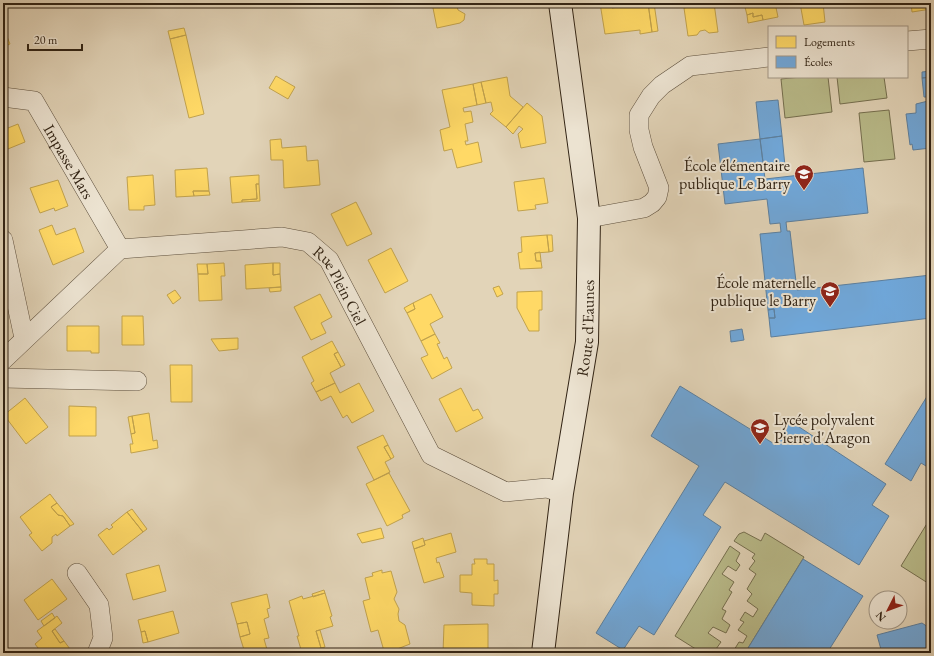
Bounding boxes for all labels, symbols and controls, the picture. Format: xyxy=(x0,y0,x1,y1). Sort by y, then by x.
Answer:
scale bar xyxy=(28,26,82,52)
legend xyxy=(768,26,908,78)
text: 20 m xyxy=(34,32,58,48)
text: Logements xyxy=(804,34,855,50)
text: Écoles xyxy=(804,54,832,70)
street label: Impasse Mars xyxy=(39,120,99,203)
place label: École élémentaire publique Le Barry xyxy=(679,155,791,194)
school or university icon: École élémentaire publique Le Barry xyxy=(793,163,815,191)
street label: Rue Plein Ciel xyxy=(309,241,371,329)
place label: École maternelle publique le Barry xyxy=(711,272,817,311)
street label: Route d'Eaunes xyxy=(571,280,599,378)
school or university icon: École maternelle publique le Barry xyxy=(819,280,841,308)
place label: Lycée polyvalent Pierre d'Aragon xyxy=(774,409,874,448)
school or university icon: Lycée polyvalent Pierre d'Aragon xyxy=(749,417,771,445)
north arrow xyxy=(868,590,908,630)
text: N xyxy=(872,609,889,625)

